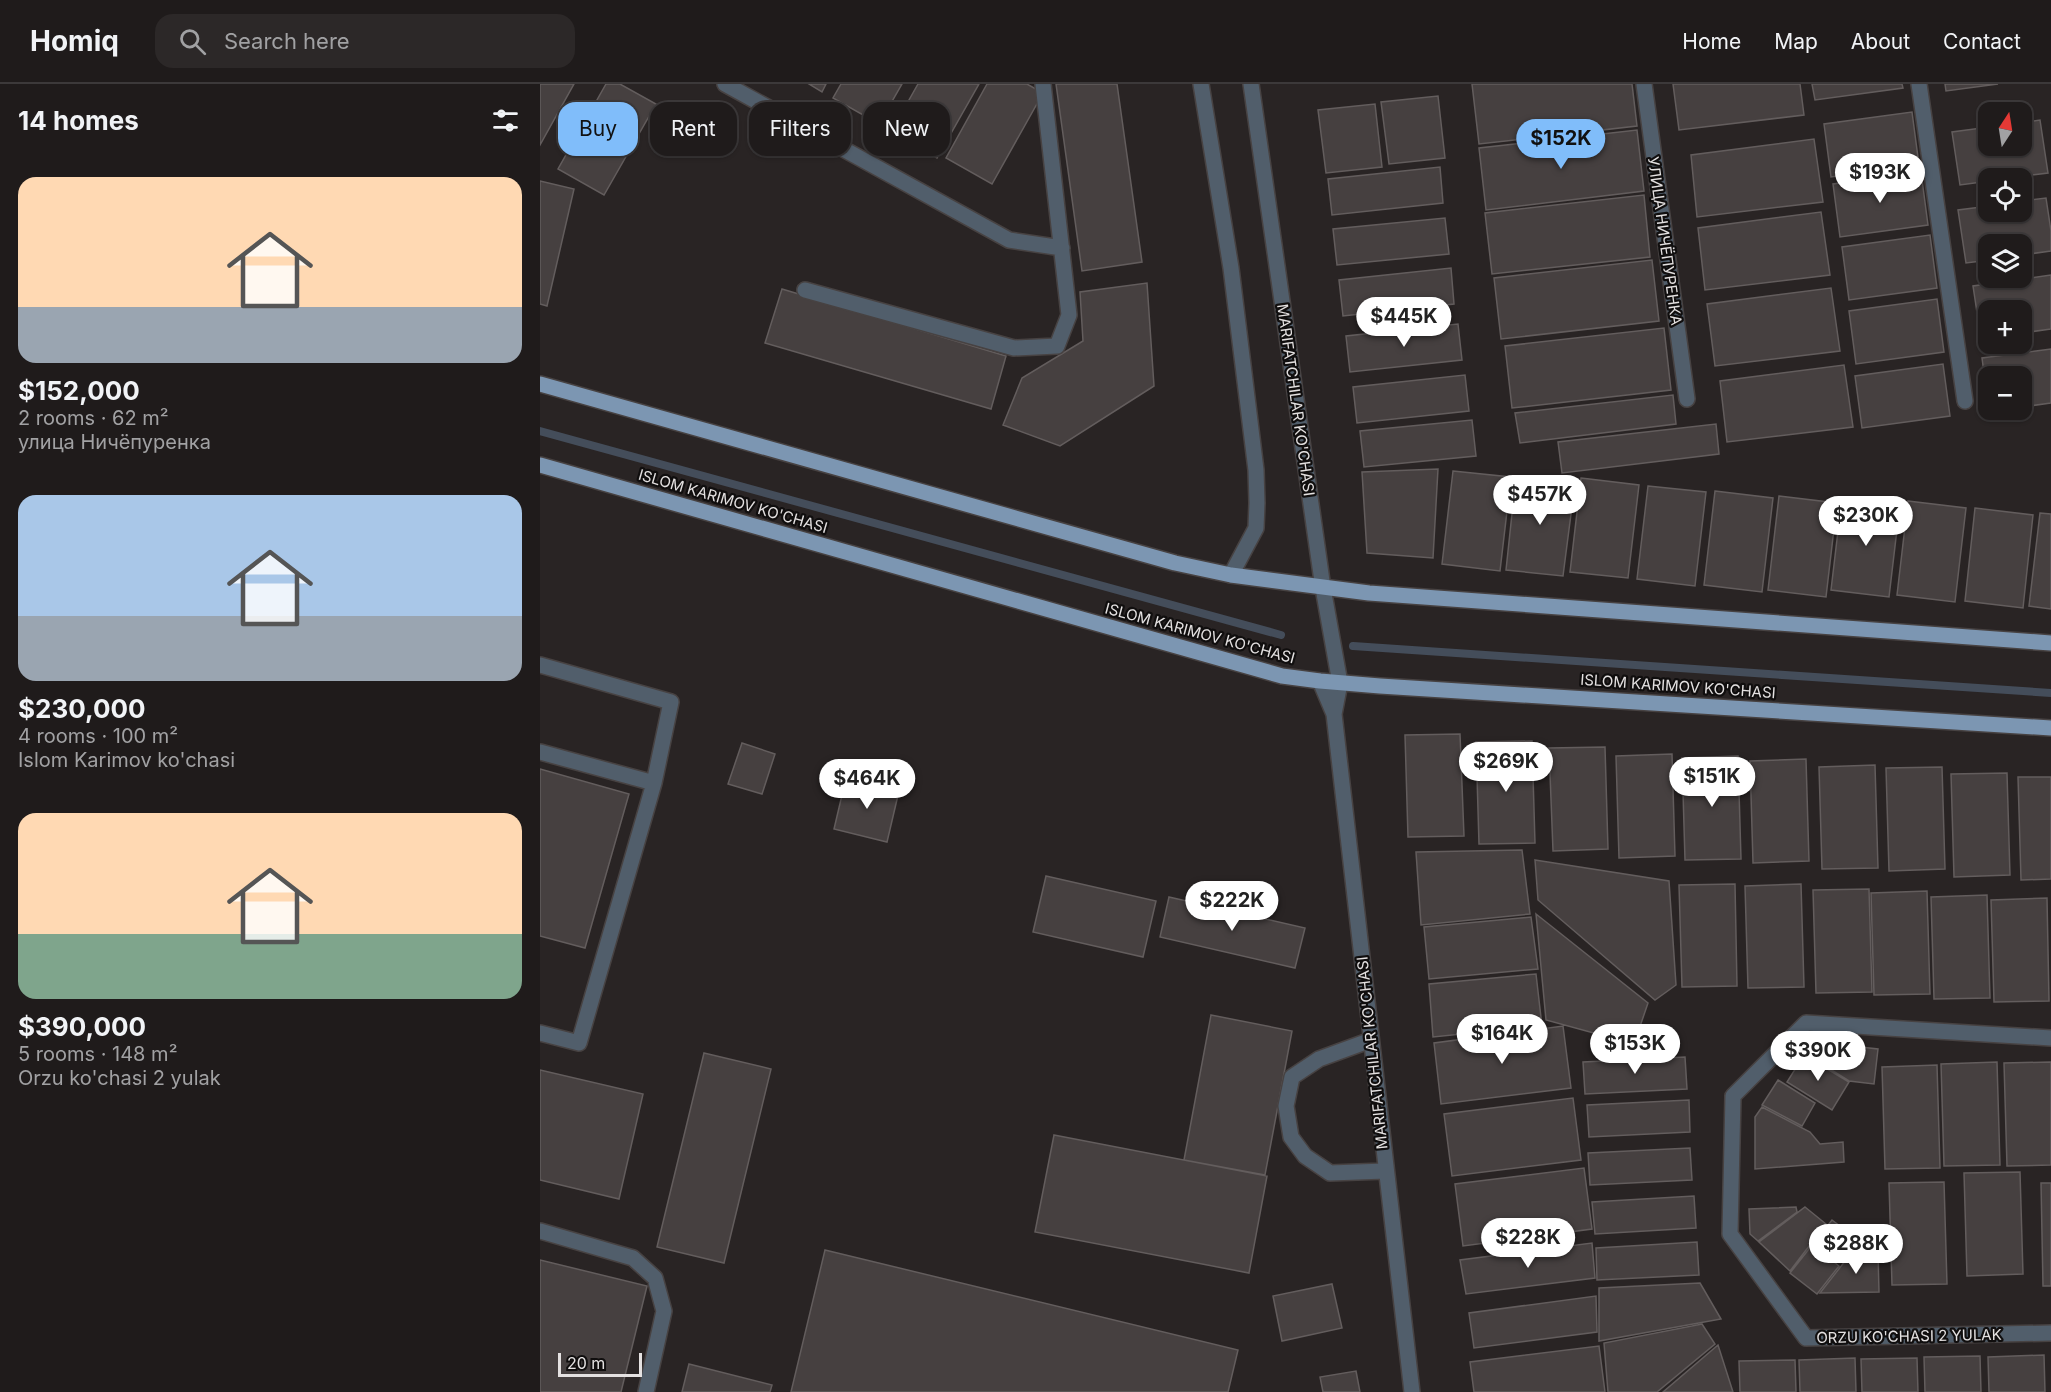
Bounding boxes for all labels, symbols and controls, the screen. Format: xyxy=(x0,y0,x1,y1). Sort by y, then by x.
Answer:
search box xyxy=(155,14,575,68)
text: Homiq xyxy=(30,24,119,58)
icon: search xyxy=(176,25,209,58)
text: Search here xyxy=(224,28,350,54)
text: Home xyxy=(1682,29,1741,54)
text: Map xyxy=(1774,29,1818,54)
text: About xyxy=(1851,29,1910,54)
text: Contact xyxy=(1943,29,2021,54)
chip: Buy xyxy=(558,102,638,156)
chip: Rent xyxy=(650,102,737,156)
chip: Filters xyxy=(749,102,851,156)
chip: New xyxy=(863,102,950,156)
north arrow xyxy=(1978,102,2032,156)
map controls xyxy=(1978,102,2032,420)
icon: filters xyxy=(489,104,522,137)
text: 14 homes xyxy=(18,105,139,136)
pin: $152K xyxy=(1519,119,1603,170)
text: $152K xyxy=(1530,126,1592,150)
pin: $193K xyxy=(1838,153,1922,204)
street label: УЛИЦА НИЧЁПУРЕНКА xyxy=(1644,155,1686,327)
text: $193K xyxy=(1849,160,1911,184)
button: locate xyxy=(1978,168,2032,222)
icon: home xyxy=(216,216,324,324)
button: layers xyxy=(1978,234,2032,288)
pin: $445K xyxy=(1362,297,1446,348)
button: + xyxy=(1978,300,2032,354)
street label: MARIFATCHILAR KO'CHASI xyxy=(1273,303,1319,497)
text: $445K xyxy=(1370,304,1438,328)
button: − xyxy=(1978,366,2032,420)
text: $152,000 xyxy=(18,375,140,406)
text: 2 rooms · 62 m² xyxy=(18,406,169,430)
text: улица Ничёпуренка xyxy=(18,430,211,454)
street label: ISLOM KARIMOV KO'CHASI xyxy=(636,465,830,537)
pin: $457K xyxy=(1498,475,1582,526)
text: $457K xyxy=(1507,482,1573,506)
pin: $230K xyxy=(1824,496,1908,547)
text: $230K xyxy=(1833,503,1899,527)
icon: home xyxy=(216,534,324,642)
street label: ISLOM KARIMOV KO'CHASI xyxy=(1103,598,1297,668)
street label: ISLOM KARIMOV KO'CHASI xyxy=(1580,670,1776,702)
text: $230,000 xyxy=(18,693,145,724)
text: 4 rooms · 100 m² xyxy=(18,724,178,748)
pin: $269K xyxy=(1464,742,1548,793)
text: Islom Karimov ko'chasi xyxy=(18,748,235,772)
text: $269K xyxy=(1473,749,1539,773)
pin: $151K xyxy=(1670,757,1754,808)
pin: $464K xyxy=(825,759,909,810)
text: $151K xyxy=(1683,764,1741,788)
text: $464K xyxy=(833,766,901,790)
icon: home xyxy=(216,852,324,960)
pin: $222K xyxy=(1190,881,1274,932)
text: $222K xyxy=(1199,888,1265,912)
street label: MARIFATCHILAR KO'CHASI xyxy=(1352,956,1392,1150)
text: $390,000 xyxy=(18,1011,146,1042)
pin: $164K xyxy=(1460,1014,1544,1065)
text: $164K xyxy=(1471,1021,1533,1045)
pin: $153K xyxy=(1593,1024,1677,1075)
text: $153K xyxy=(1604,1031,1666,1055)
pin: $390K xyxy=(1776,1031,1860,1082)
text: $390K xyxy=(1785,1038,1851,1062)
text: 5 rooms · 148 m² xyxy=(18,1042,177,1066)
text: Orzu ko'chasi 2 yulak xyxy=(18,1066,221,1090)
pin: $228K xyxy=(1486,1218,1570,1269)
pin: $288K xyxy=(1814,1224,1898,1275)
text: $228K xyxy=(1495,1225,1561,1249)
text: $288K xyxy=(1823,1231,1889,1255)
street label: ORZU KO'CHASI 2 YULAK xyxy=(1816,1325,2002,1347)
scale bar xyxy=(558,1350,642,1378)
text: 20 m xyxy=(567,1353,605,1373)

